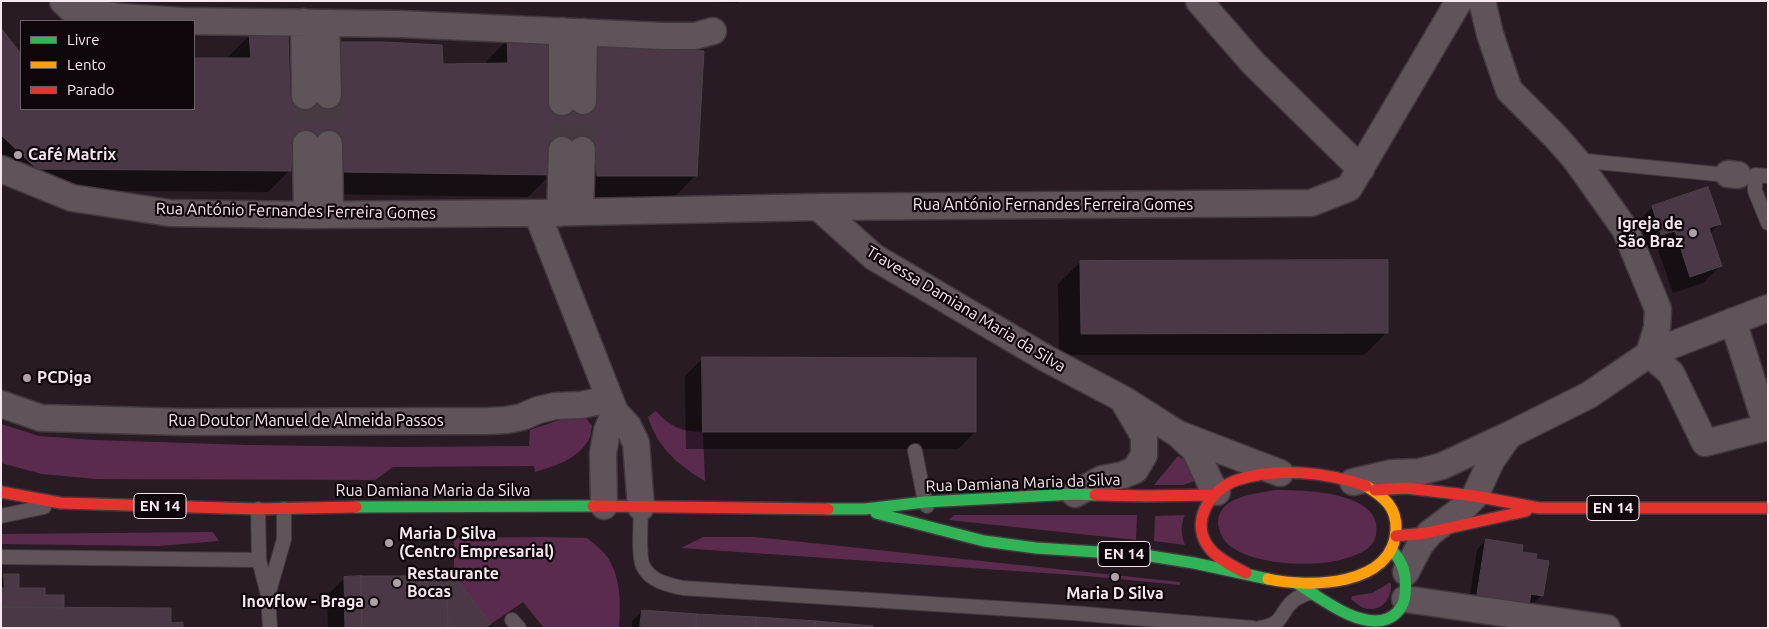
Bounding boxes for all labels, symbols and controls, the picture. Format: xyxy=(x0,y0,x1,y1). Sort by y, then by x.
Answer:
legend xyxy=(20,20,195,110)
text: Livre xyxy=(67,31,100,48)
text: Lento xyxy=(67,56,106,73)
text: Parado xyxy=(67,81,114,98)
place label: Café Matrix xyxy=(28,145,116,165)
marker: Café Matrix xyxy=(12,149,24,161)
street label: Rua António Fernandes Ferreira Gomes xyxy=(913,195,1193,215)
street label: Rua António Fernandes Ferreira Gomes xyxy=(156,199,436,223)
place label: Igreja de São Braz xyxy=(1617,214,1683,252)
marker: Igreja de São Braz xyxy=(1687,227,1699,239)
street label: Travessa Damiana Maria da Silva xyxy=(863,242,1069,376)
place label: PCDiga xyxy=(37,368,92,388)
marker: PCDiga xyxy=(21,372,33,384)
street label: Rua Doutor Manuel de Almeida Passos xyxy=(168,411,444,431)
street label: Rua Damiana Maria da Silva xyxy=(925,470,1121,496)
street label: Rua Damiana Maria da Silva xyxy=(335,481,531,501)
road number: EN 14 xyxy=(134,494,186,518)
road number: EN 14 xyxy=(1587,496,1639,520)
place label: Maria D Silva (Centro Empresarial) xyxy=(399,524,554,562)
marker: Maria D Silva (Centro Empresarial) xyxy=(383,537,395,549)
road number: EN 14 xyxy=(1098,542,1150,566)
place label: Restaurante Bocas xyxy=(407,564,499,602)
marker: Maria D Silva xyxy=(1109,571,1121,583)
marker: Restaurante Bocas xyxy=(391,577,403,589)
place label: Maria D Silva xyxy=(1066,584,1164,604)
place label: Inovflow - Braga xyxy=(242,592,364,612)
marker: Inovflow - Braga xyxy=(368,596,380,608)

